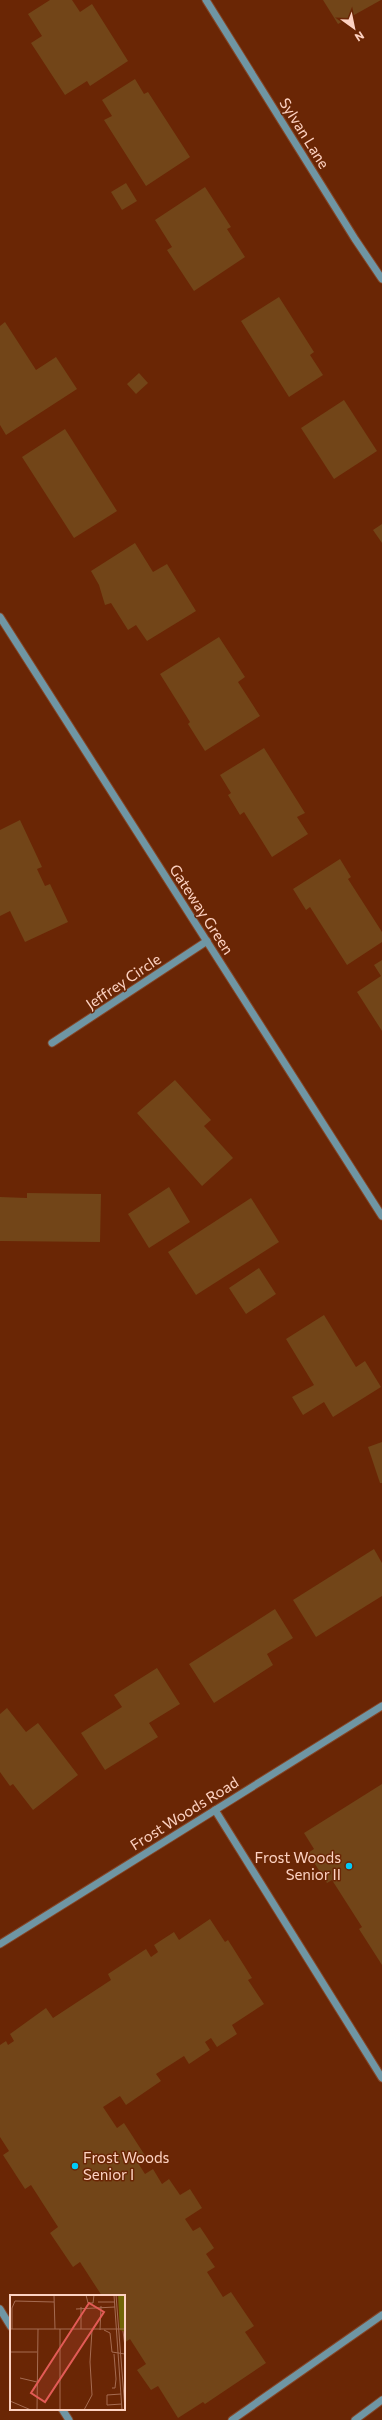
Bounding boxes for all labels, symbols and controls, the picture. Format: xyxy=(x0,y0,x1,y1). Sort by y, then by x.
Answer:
north arrow xyxy=(334,8,374,48)
text: N xyxy=(353,29,367,45)
street label: Sylvan Lane xyxy=(276,94,334,172)
street label: Gateway Green xyxy=(166,861,238,957)
street label: Jeffrey Circle xyxy=(82,949,164,1013)
street label: Frost Woods Road xyxy=(127,1772,241,1854)
place label: Frost Woods Senior II xyxy=(255,1848,341,1883)
marker: Frost Woods Senior II xyxy=(344,1861,354,1871)
place label: Frost Woods Senior I xyxy=(83,2148,170,2183)
marker: Frost Woods Senior I xyxy=(70,2161,80,2171)
inset map xyxy=(10,2295,125,2410)

